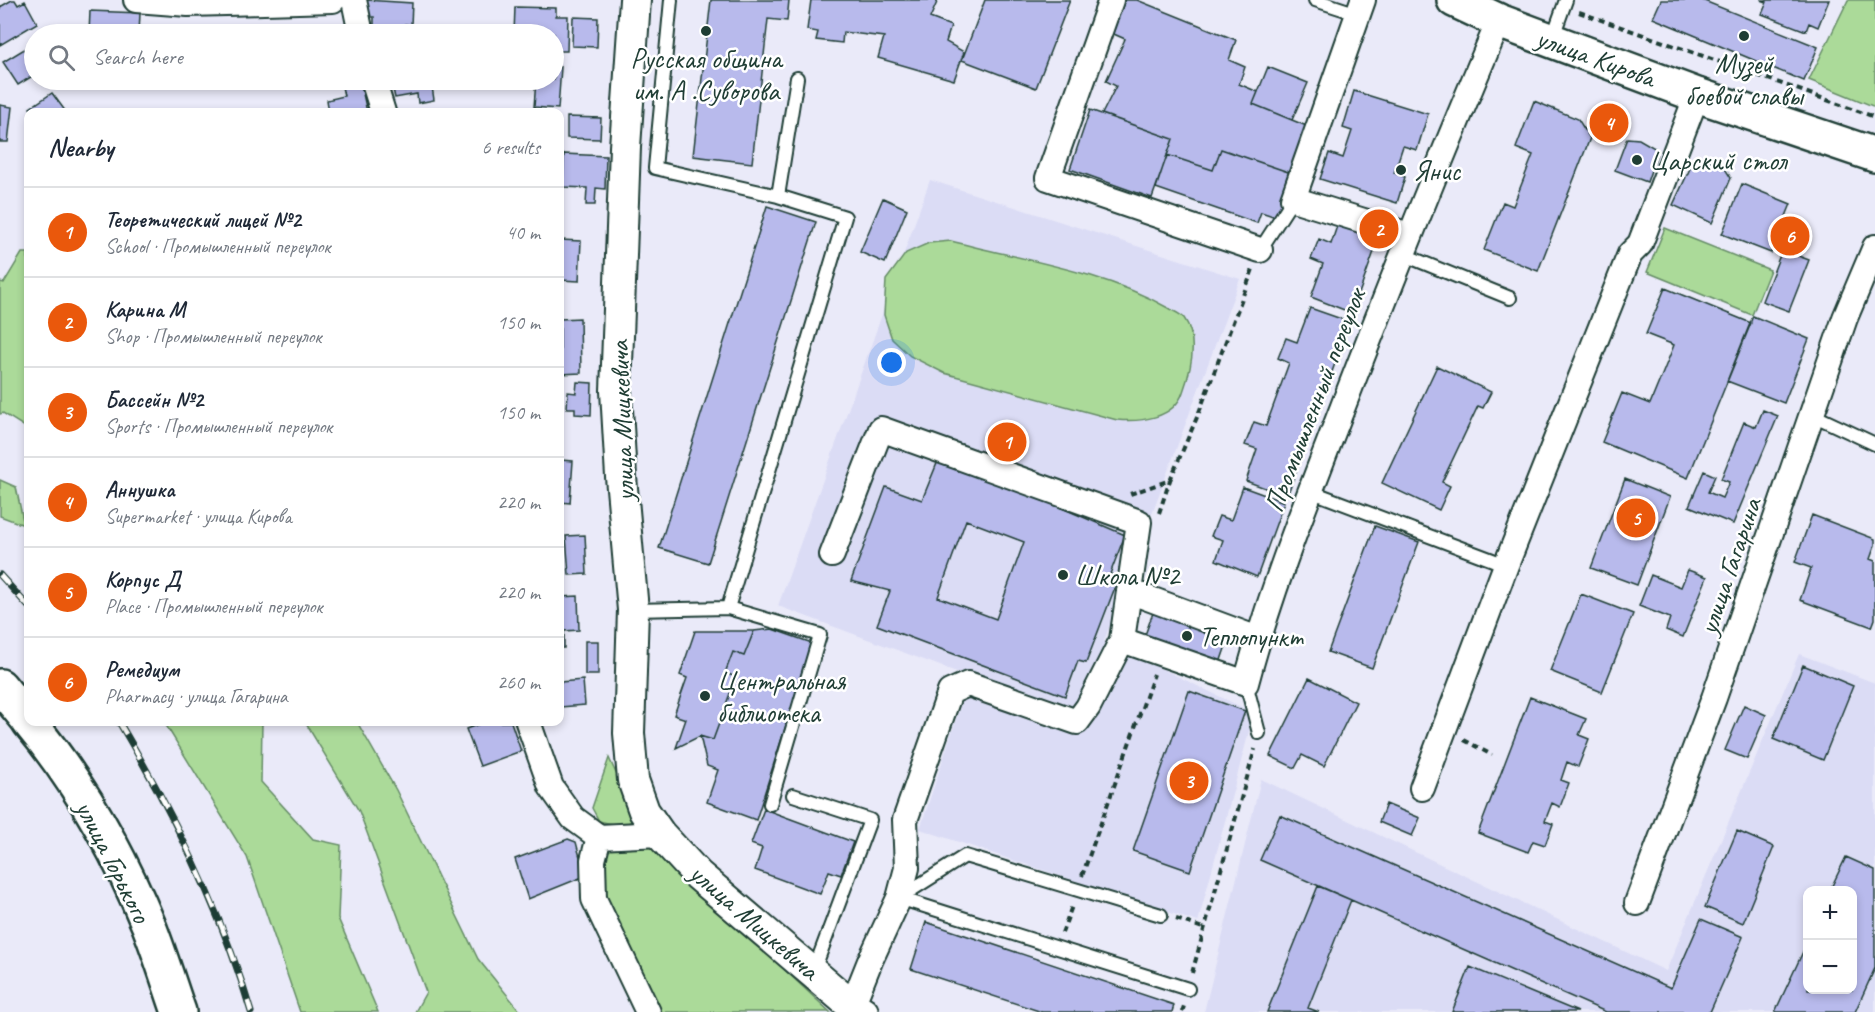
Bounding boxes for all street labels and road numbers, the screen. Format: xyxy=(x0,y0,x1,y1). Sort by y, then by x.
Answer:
street label: улица Кирова xyxy=(1530,19,1662,96)
street label: Промышленный переулок xyxy=(1256,281,1374,517)
street label: улица Мицкевича xyxy=(601,338,642,504)
street label: улица Гагарина xyxy=(1689,492,1770,641)
street label: улица Горького xyxy=(67,792,160,930)
street label: улица Мицкевича xyxy=(681,854,828,988)

